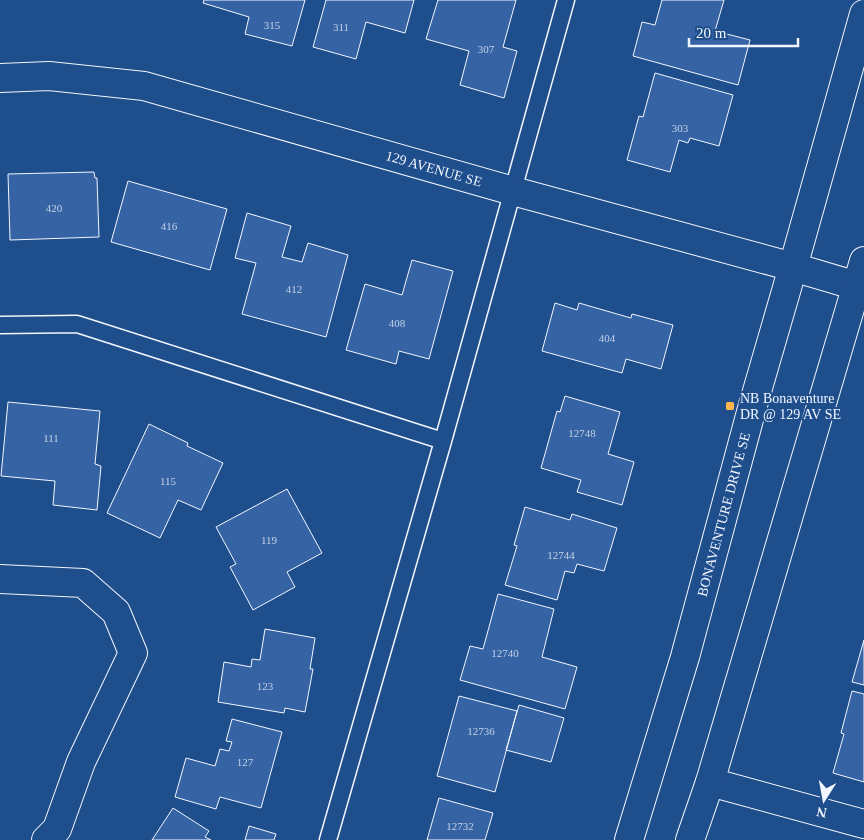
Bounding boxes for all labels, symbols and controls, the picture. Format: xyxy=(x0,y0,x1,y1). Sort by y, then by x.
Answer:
scale bar xyxy=(689,15,798,47)
house number: 315 xyxy=(264,19,281,31)
house number: 311 xyxy=(333,21,349,33)
text: 20 m xyxy=(696,25,727,41)
house number: 307 xyxy=(478,43,495,55)
house number: 303 xyxy=(672,122,689,134)
street label: 129 AVENUE SE xyxy=(384,148,484,190)
house number: 420 xyxy=(46,202,63,214)
house number: 416 xyxy=(161,220,178,232)
house number: 412 xyxy=(286,283,302,295)
house number: 408 xyxy=(389,317,406,329)
house number: 404 xyxy=(599,332,616,344)
place label: NB Bonaventure DR @ 129 AV SE xyxy=(740,391,841,422)
marker: NB Bonaventure DR @ 129 AV SE xyxy=(724,400,736,412)
house number: 12748 xyxy=(568,427,596,439)
street label: BONAVENTURE DRIVE SE xyxy=(695,431,753,598)
house number: 111 xyxy=(43,432,59,444)
house number: 115 xyxy=(160,475,177,487)
house number: 119 xyxy=(261,534,278,546)
house number: 12744 xyxy=(547,549,575,561)
house number: 12740 xyxy=(491,647,519,659)
house number: 123 xyxy=(257,680,274,692)
house number: 12736 xyxy=(467,725,495,737)
house number: 127 xyxy=(237,756,254,768)
north arrow xyxy=(799,775,849,825)
text: N xyxy=(815,804,828,821)
house number: 12732 xyxy=(446,820,474,832)

